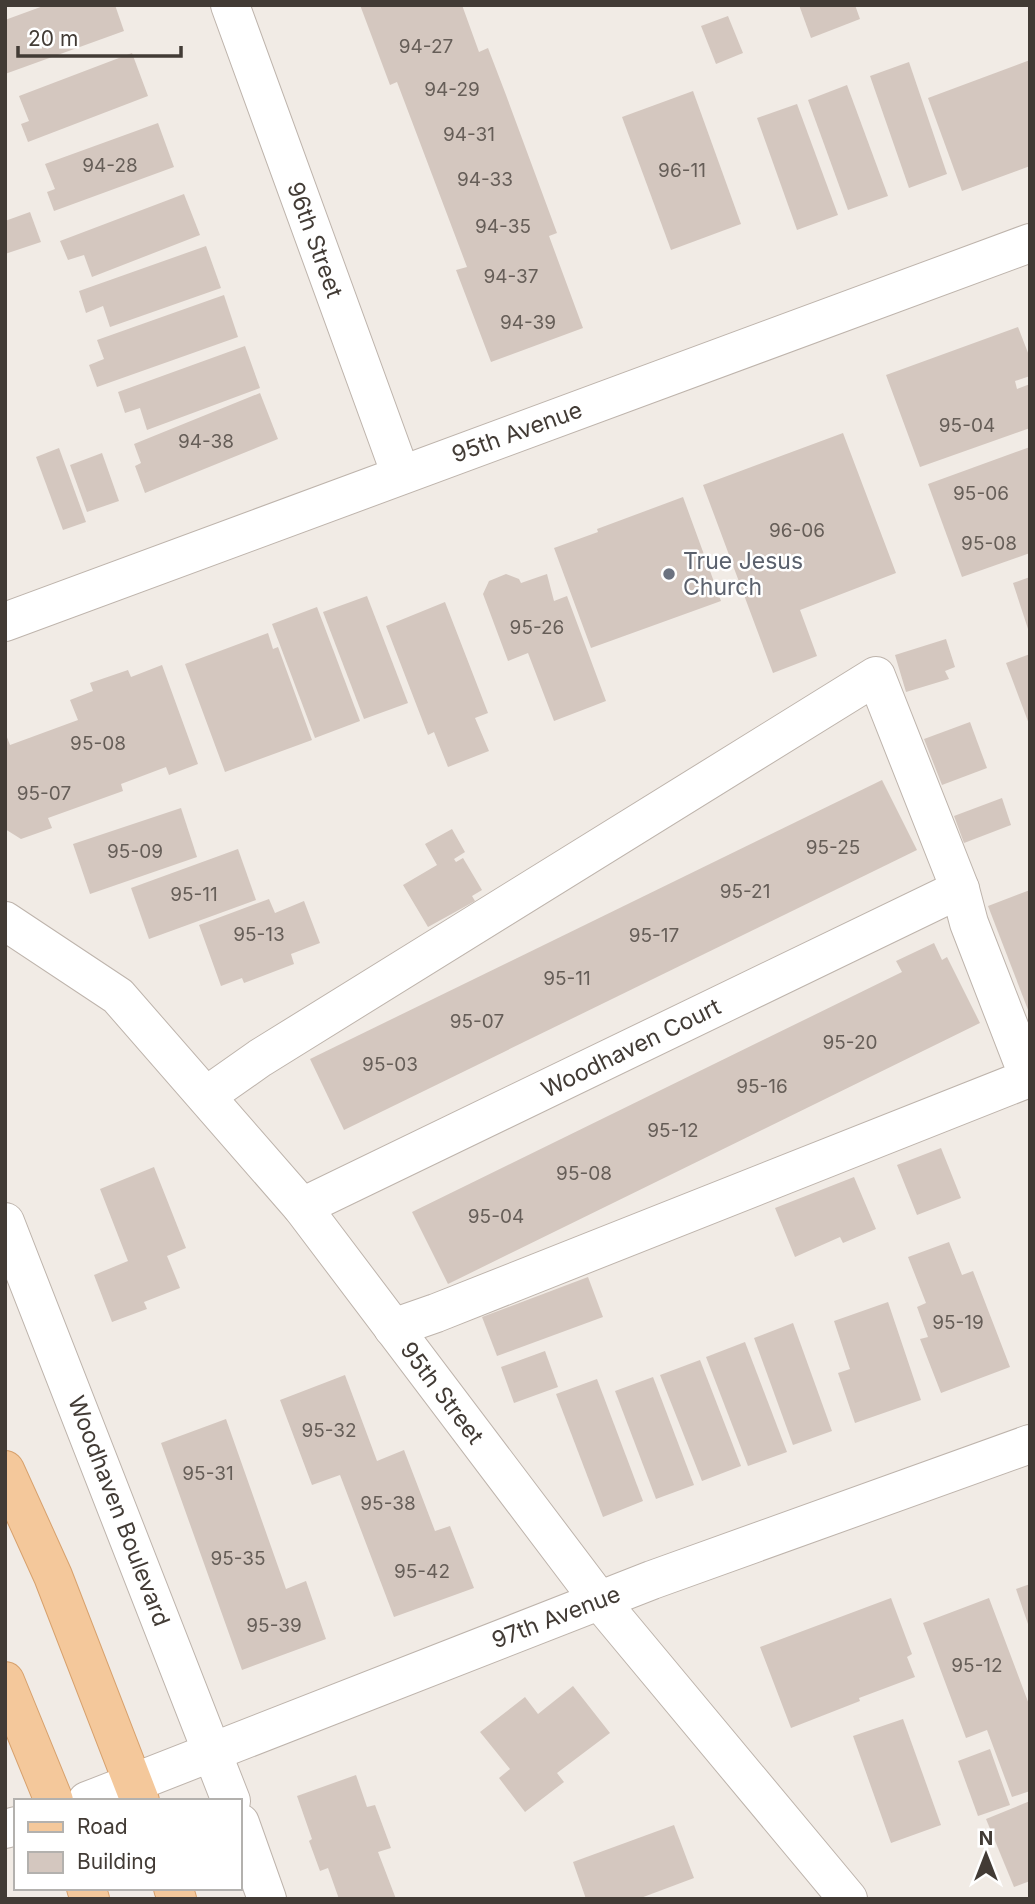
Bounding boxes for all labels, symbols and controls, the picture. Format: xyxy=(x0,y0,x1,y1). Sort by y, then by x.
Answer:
scale bar xyxy=(18,14,180,58)
text: 20 m xyxy=(28,26,78,51)
house number: 94-27 xyxy=(399,35,453,58)
house number: 94-29 xyxy=(424,78,480,101)
house number: 94-31 xyxy=(443,123,495,146)
house number: 94-28 xyxy=(82,154,138,177)
house number: 96-11 xyxy=(658,159,706,182)
house number: 94-33 xyxy=(457,168,513,191)
street label: 96th Street xyxy=(281,178,349,302)
house number: 94-35 xyxy=(475,215,531,238)
house number: 94-37 xyxy=(483,265,539,288)
house number: 94-39 xyxy=(500,311,556,334)
street label: 95th Avenue xyxy=(448,395,586,469)
house number: 95-04 xyxy=(939,414,995,437)
house number: 94-38 xyxy=(178,430,234,453)
house number: 95-06 xyxy=(953,482,1009,505)
house number: 96-06 xyxy=(769,519,825,542)
house number: 95-08 xyxy=(961,532,1017,555)
place label: True Jesus Church xyxy=(683,547,803,601)
marker: True Jesus Church xyxy=(661,566,677,582)
house number: 95-26 xyxy=(510,616,564,639)
house number: 95-08 xyxy=(70,732,126,755)
house number: 95-07 xyxy=(17,782,71,805)
house number: 95-25 xyxy=(806,836,860,859)
house number: 95-09 xyxy=(107,840,163,863)
house number: 95-21 xyxy=(720,880,770,903)
house number: 95-11 xyxy=(170,883,218,906)
house number: 95-13 xyxy=(233,923,285,946)
house number: 95-17 xyxy=(629,924,679,947)
house number: 95-11 xyxy=(543,967,591,990)
street label: Woodhaven Court xyxy=(537,992,726,1104)
house number: 95-07 xyxy=(450,1010,504,1033)
house number: 95-20 xyxy=(822,1031,878,1054)
house number: 95-03 xyxy=(362,1053,418,1076)
house number: 95-16 xyxy=(736,1075,788,1098)
house number: 95-12 xyxy=(647,1119,699,1142)
house number: 95-08 xyxy=(556,1162,612,1185)
house number: 95-04 xyxy=(468,1205,524,1228)
house number: 95-19 xyxy=(932,1311,984,1334)
street label: 95th Street xyxy=(394,1336,490,1450)
street label: Woodhaven Boulevard xyxy=(62,1392,176,1630)
house number: 95-32 xyxy=(301,1419,357,1442)
house number: 95-31 xyxy=(182,1462,234,1485)
house number: 95-38 xyxy=(360,1492,416,1515)
house number: 95-35 xyxy=(210,1547,266,1570)
house number: 95-42 xyxy=(394,1560,450,1583)
street label: 97th Avenue xyxy=(488,1580,624,1654)
house number: 95-39 xyxy=(246,1614,302,1637)
house number: 95-12 xyxy=(951,1654,1003,1677)
legend xyxy=(14,1799,242,1890)
text: Road xyxy=(77,1814,128,1839)
north arrow xyxy=(951,1820,1021,1890)
text: N xyxy=(979,1827,993,1850)
text: Building xyxy=(77,1849,157,1874)

